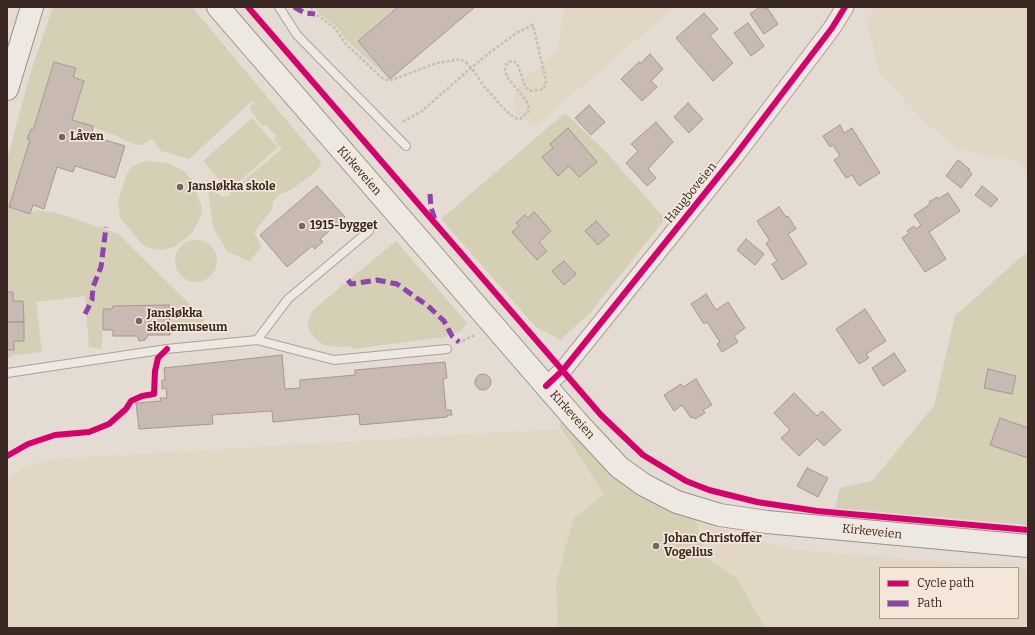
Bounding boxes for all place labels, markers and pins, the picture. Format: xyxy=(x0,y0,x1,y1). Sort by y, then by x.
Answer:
place label: Låven xyxy=(70,130,104,144)
marker: Låven xyxy=(57,132,67,142)
place label: Jansløkka skole xyxy=(188,180,276,194)
marker: Jansløkka skole xyxy=(175,182,185,192)
place label: 1915-bygget xyxy=(310,219,378,233)
marker: 1915-bygget xyxy=(297,221,307,231)
place label: Jansløkka skolemuseum xyxy=(147,307,227,335)
marker: Jansløkka skolemuseum xyxy=(134,316,144,326)
place label: Johan Christoffer Vogelius xyxy=(664,532,762,560)
marker: Johan Christoffer Vogelius xyxy=(651,541,661,551)

